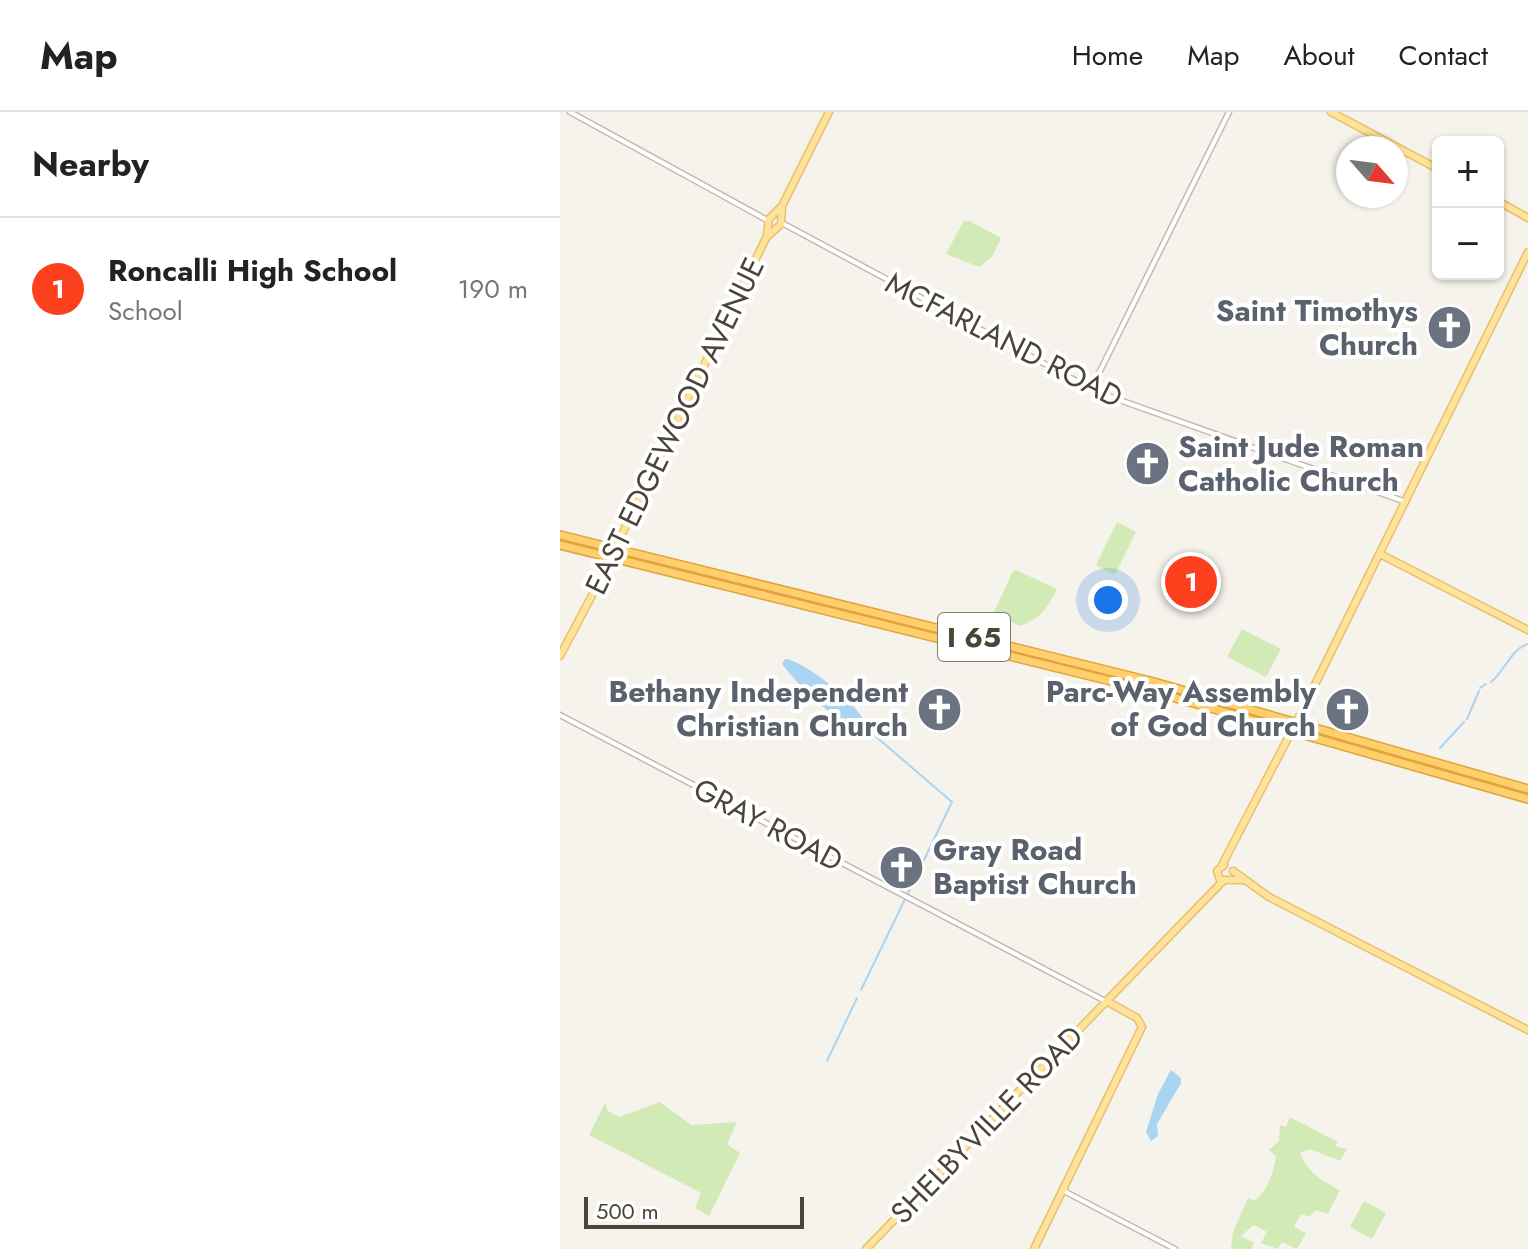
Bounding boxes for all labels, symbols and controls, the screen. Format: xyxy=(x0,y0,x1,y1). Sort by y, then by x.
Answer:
text: Map xyxy=(40,28,118,83)
text: Home xyxy=(1072,35,1143,76)
text: Map xyxy=(1187,35,1239,76)
text: About xyxy=(1283,35,1355,76)
text: Contact xyxy=(1399,35,1488,76)
north arrow xyxy=(1336,136,1408,208)
map controls xyxy=(1432,136,1504,280)
button: + xyxy=(1432,136,1504,208)
text: Nearby xyxy=(32,140,149,189)
button: − xyxy=(1432,208,1504,280)
text: Roncalli High School xyxy=(108,249,397,292)
street label: EAST EDGEWOOD AVENUE xyxy=(574,250,775,601)
street label: MCFARLAND ROAD xyxy=(878,261,1130,418)
text: 1 xyxy=(51,270,65,308)
text: 190 m xyxy=(458,270,528,308)
place label: Saint Timothys Church xyxy=(1216,289,1418,366)
text: School xyxy=(108,292,183,330)
church icon: Saint Timothys Church xyxy=(1425,304,1473,352)
place label: Saint Jude Roman Catholic Church xyxy=(1178,425,1424,502)
church icon: Saint Jude Roman Catholic Church xyxy=(1123,440,1171,488)
pin: 1 xyxy=(1165,552,1217,612)
your location xyxy=(1088,580,1128,620)
road number: I 65 xyxy=(938,613,1010,661)
place label: Bethany Independent Christian Church xyxy=(608,670,908,747)
place label: Parc-Way Assembly of God Church xyxy=(1046,670,1316,747)
church icon: Bethany Independent Christian Church xyxy=(915,685,963,733)
church icon: Parc-Way Assembly of God Church xyxy=(1323,685,1371,733)
street label: GRAY ROAD xyxy=(686,767,850,882)
place label: Gray Road Baptist Church xyxy=(933,828,1137,905)
church icon: Gray Road Baptist Church xyxy=(878,843,926,891)
street label: SHELBYVILLE ROAD xyxy=(881,1016,1093,1233)
scale bar xyxy=(584,1193,804,1229)
text: 500 m xyxy=(596,1195,659,1227)

